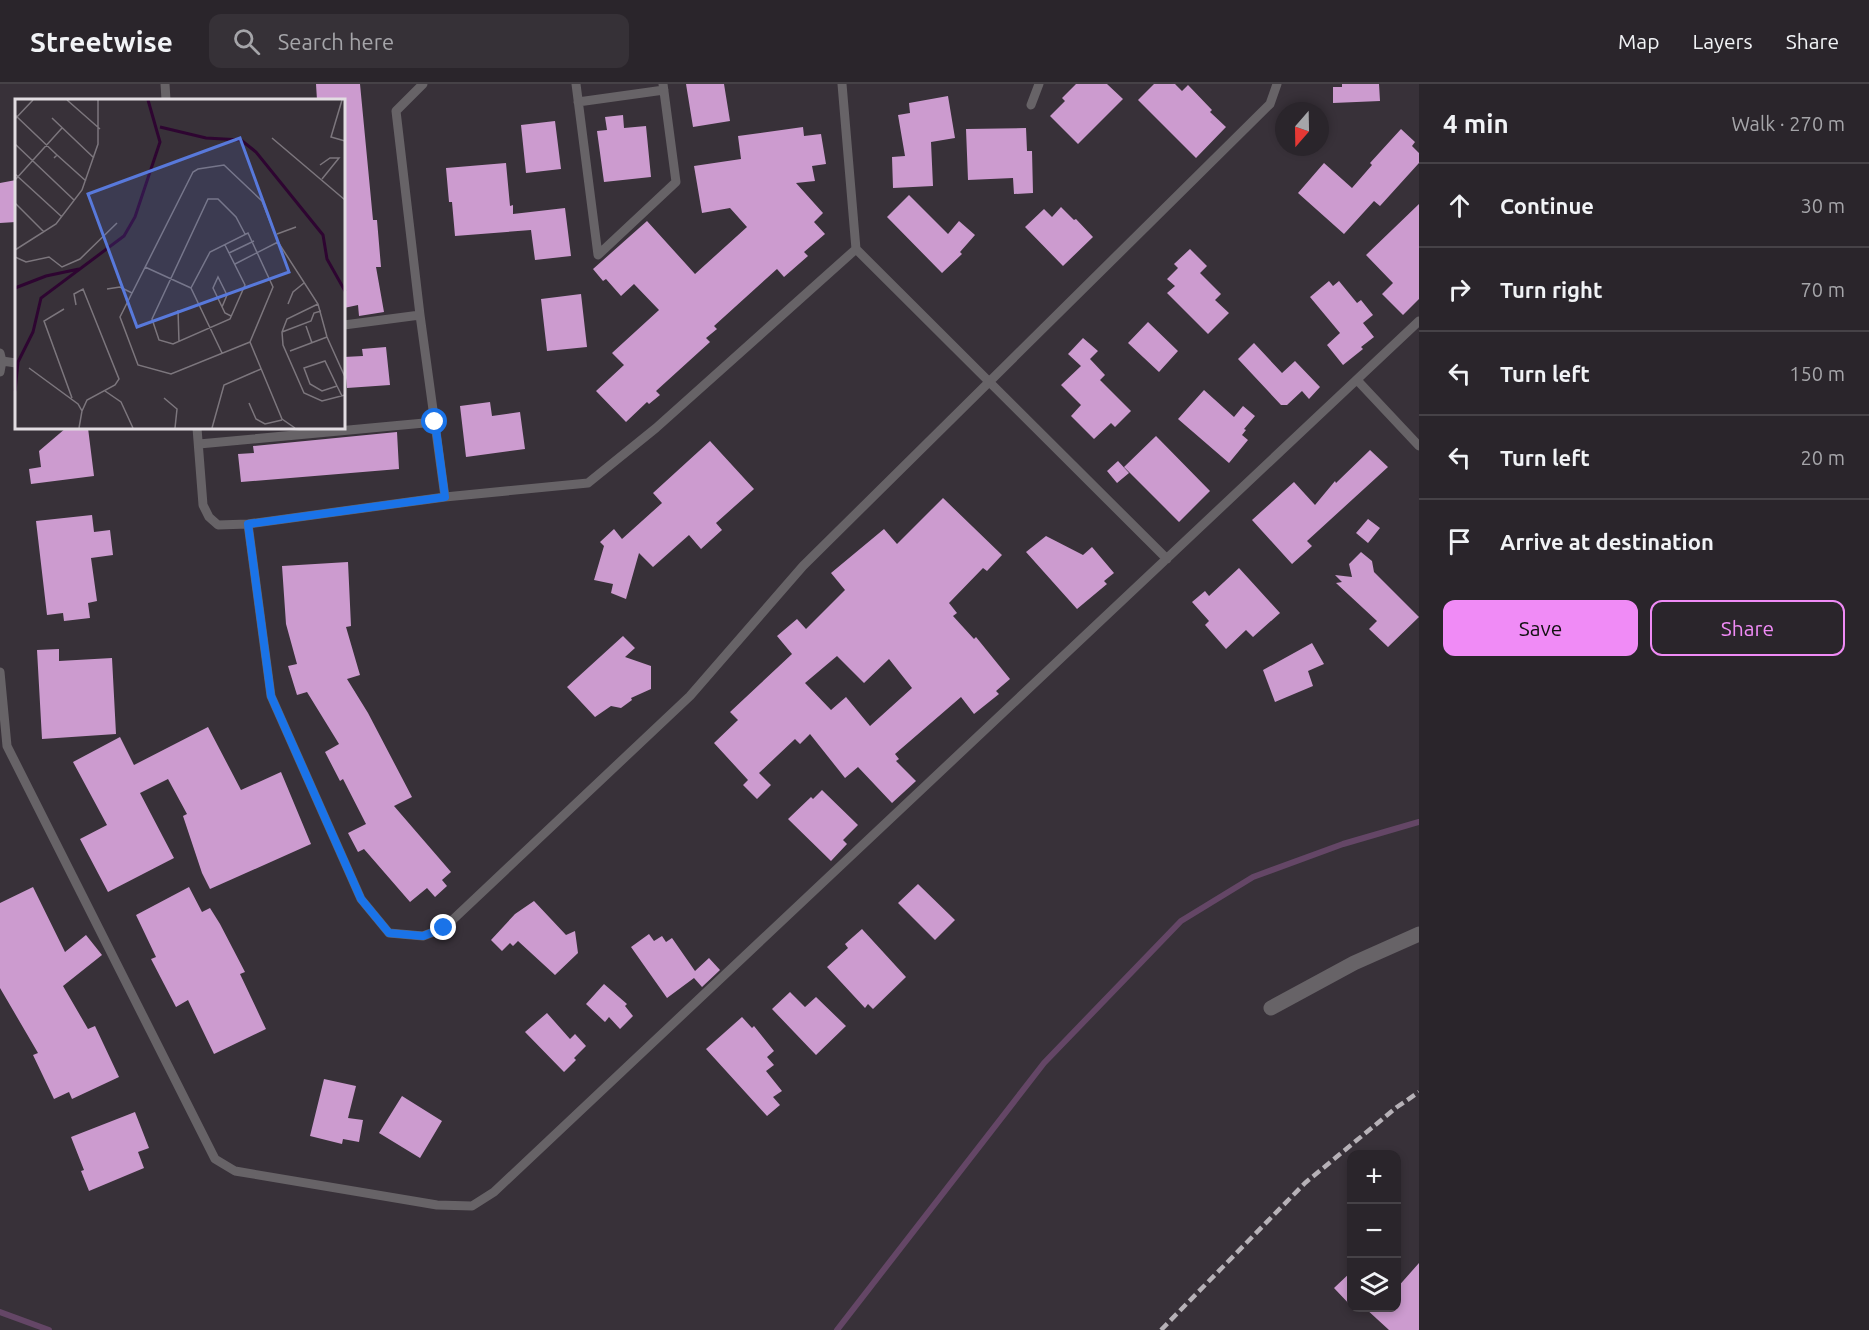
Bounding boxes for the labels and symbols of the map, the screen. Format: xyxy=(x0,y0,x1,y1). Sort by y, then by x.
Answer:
inset map xyxy=(15,99,345,429)
north arrow xyxy=(1275,102,1329,156)
route start xyxy=(421,408,447,434)
route end xyxy=(430,914,456,940)

